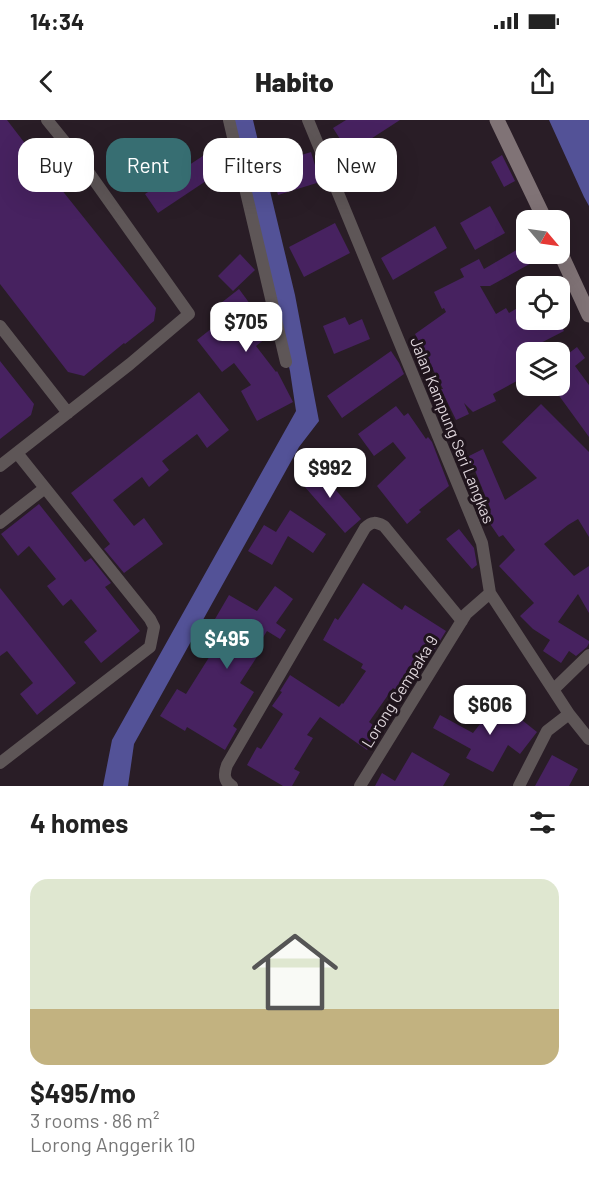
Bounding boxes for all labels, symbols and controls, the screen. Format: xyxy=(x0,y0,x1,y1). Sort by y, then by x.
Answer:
text: 14:34 xyxy=(30,8,84,34)
icon: back xyxy=(30,65,63,98)
text: Habito xyxy=(255,65,334,97)
icon: share xyxy=(526,65,559,98)
chip: Buy xyxy=(18,138,94,192)
chip: Rent xyxy=(106,138,191,192)
chip: Filters xyxy=(203,138,303,192)
chip: New xyxy=(315,138,397,192)
north arrow xyxy=(516,210,570,264)
map controls xyxy=(516,210,570,396)
button: locate xyxy=(516,276,570,330)
pin: $705 xyxy=(210,302,282,353)
text: $705 xyxy=(224,309,268,333)
street label: Jalan Kampung Seri Langkas xyxy=(407,334,499,526)
button: layers xyxy=(516,342,570,396)
pin: $992 xyxy=(294,448,366,499)
text: $992 xyxy=(308,455,352,479)
pin: $495 xyxy=(191,619,263,670)
text: $495 xyxy=(205,626,249,650)
street label: Lorong Cempaka 9 xyxy=(357,631,441,751)
pin: $606 xyxy=(454,685,526,736)
text: $606 xyxy=(468,692,512,716)
icon: filters xyxy=(526,806,559,839)
text: 4 homes xyxy=(30,807,128,838)
icon: home xyxy=(241,918,349,1026)
text: $495/mo xyxy=(30,1077,136,1108)
text: 3 rooms · 86 m² xyxy=(30,1108,159,1132)
text: Lorong Anggerik 10 xyxy=(30,1132,196,1156)

